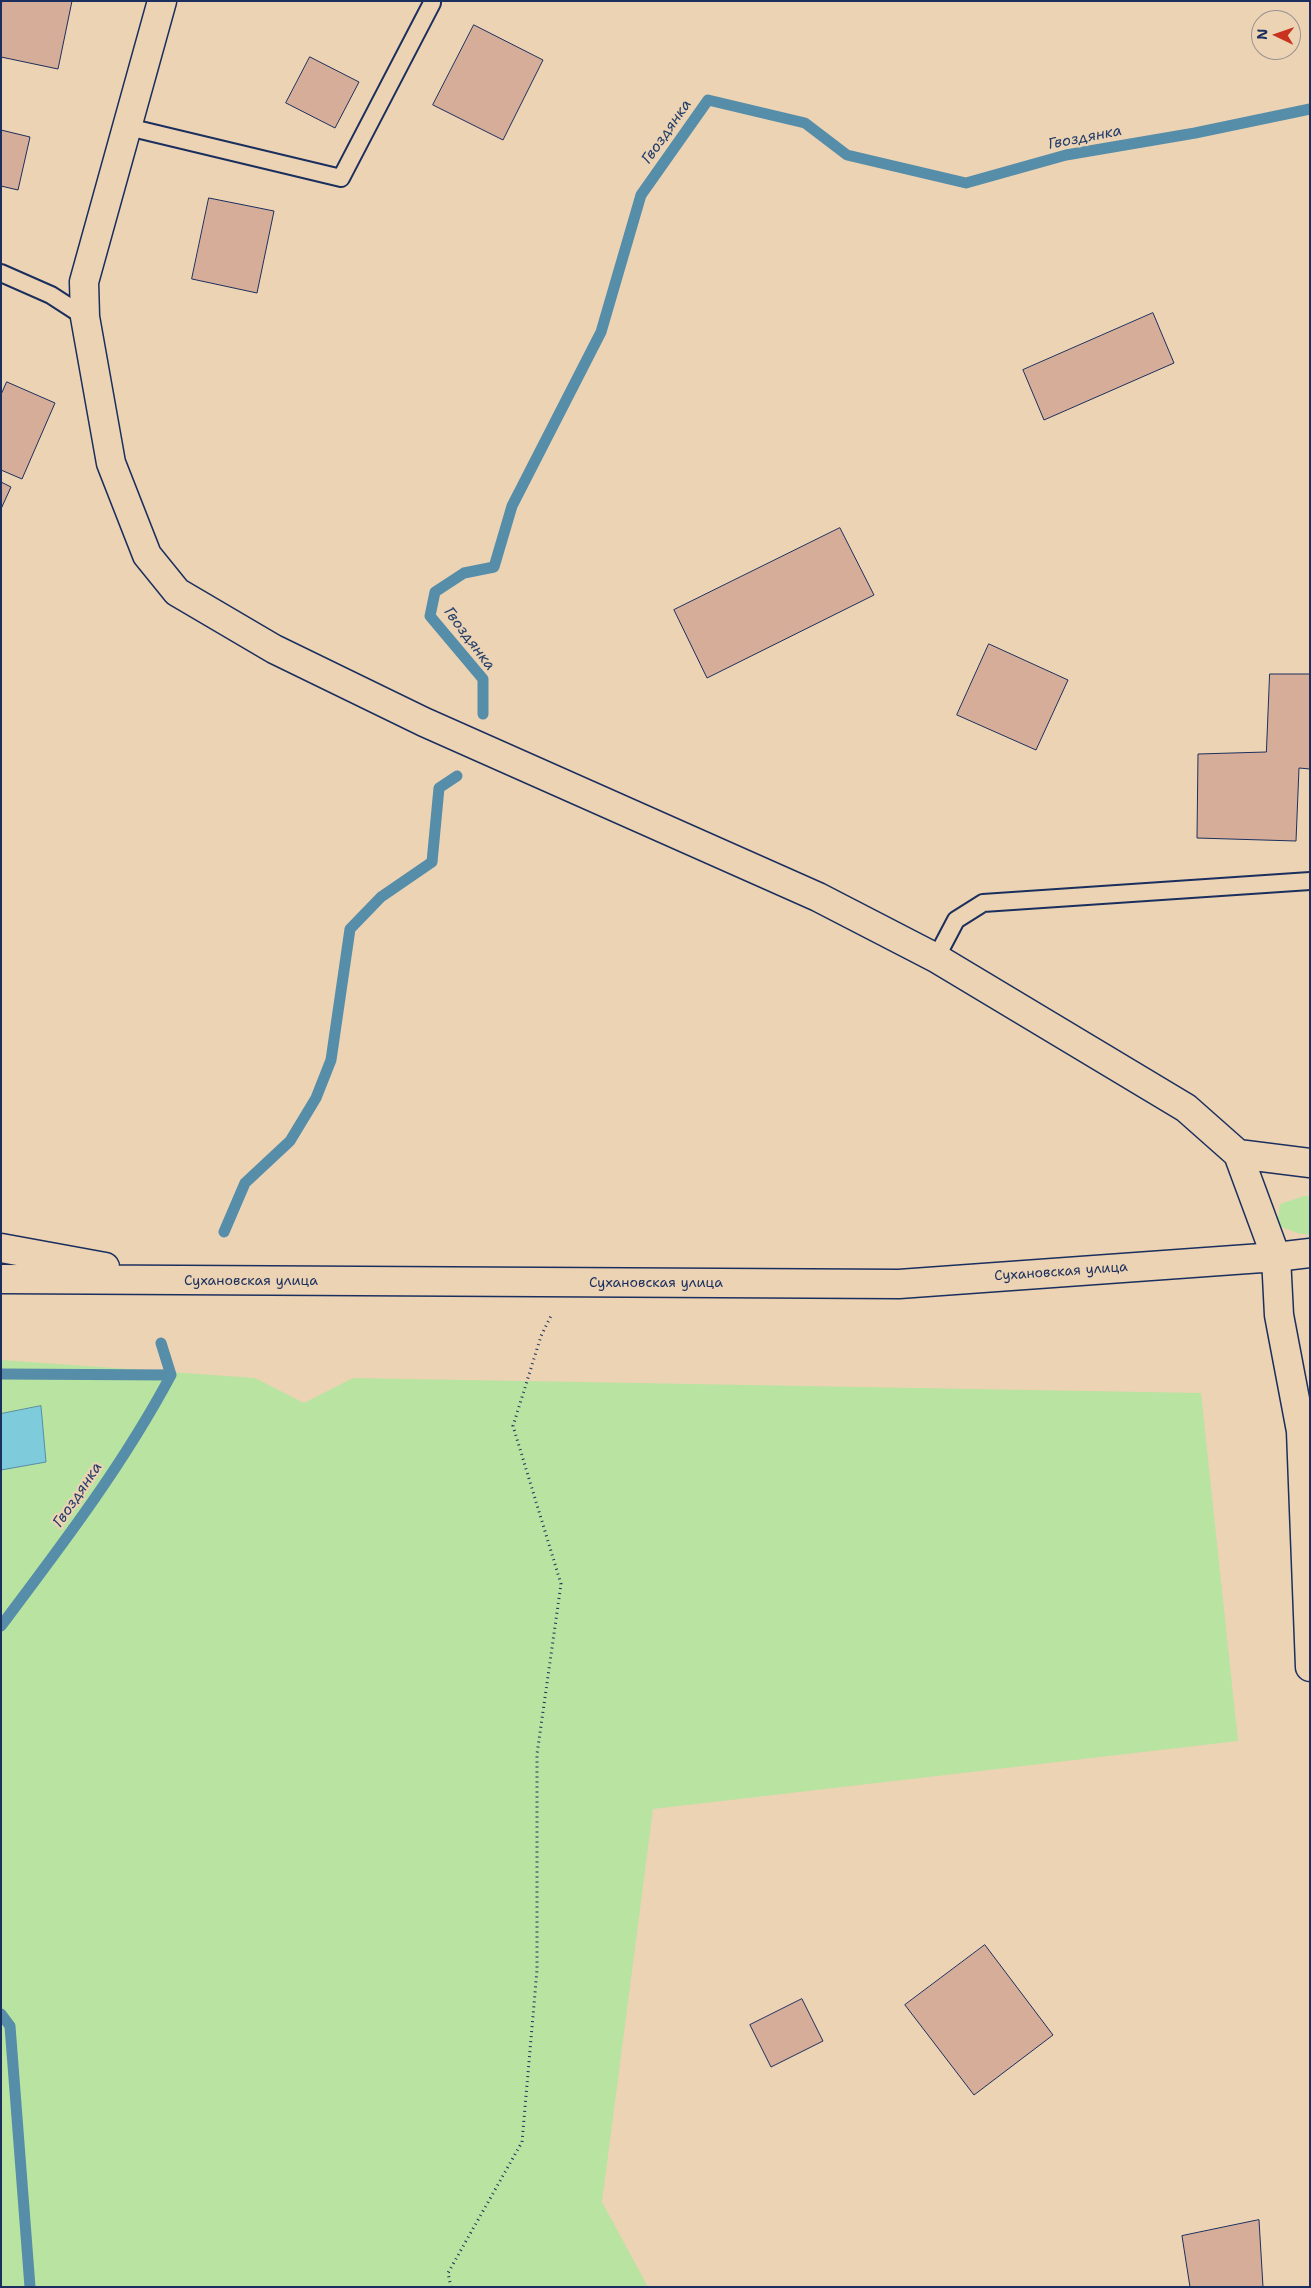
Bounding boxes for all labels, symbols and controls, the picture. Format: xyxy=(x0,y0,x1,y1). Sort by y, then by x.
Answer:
north arrow xyxy=(1251,10,1301,60)
text: N xyxy=(1253,28,1271,40)
water label: Гвоздянка xyxy=(638,96,696,168)
water label: Гвоздянка xyxy=(1047,122,1123,154)
water label: Гвоздянка xyxy=(439,604,499,674)
street label: Сухановская улица xyxy=(994,1259,1128,1285)
street label: Сухановская улица xyxy=(184,1273,318,1289)
street label: Сухановская улица xyxy=(589,1275,723,1291)
water label: Гвоздянка xyxy=(50,1459,106,1531)

